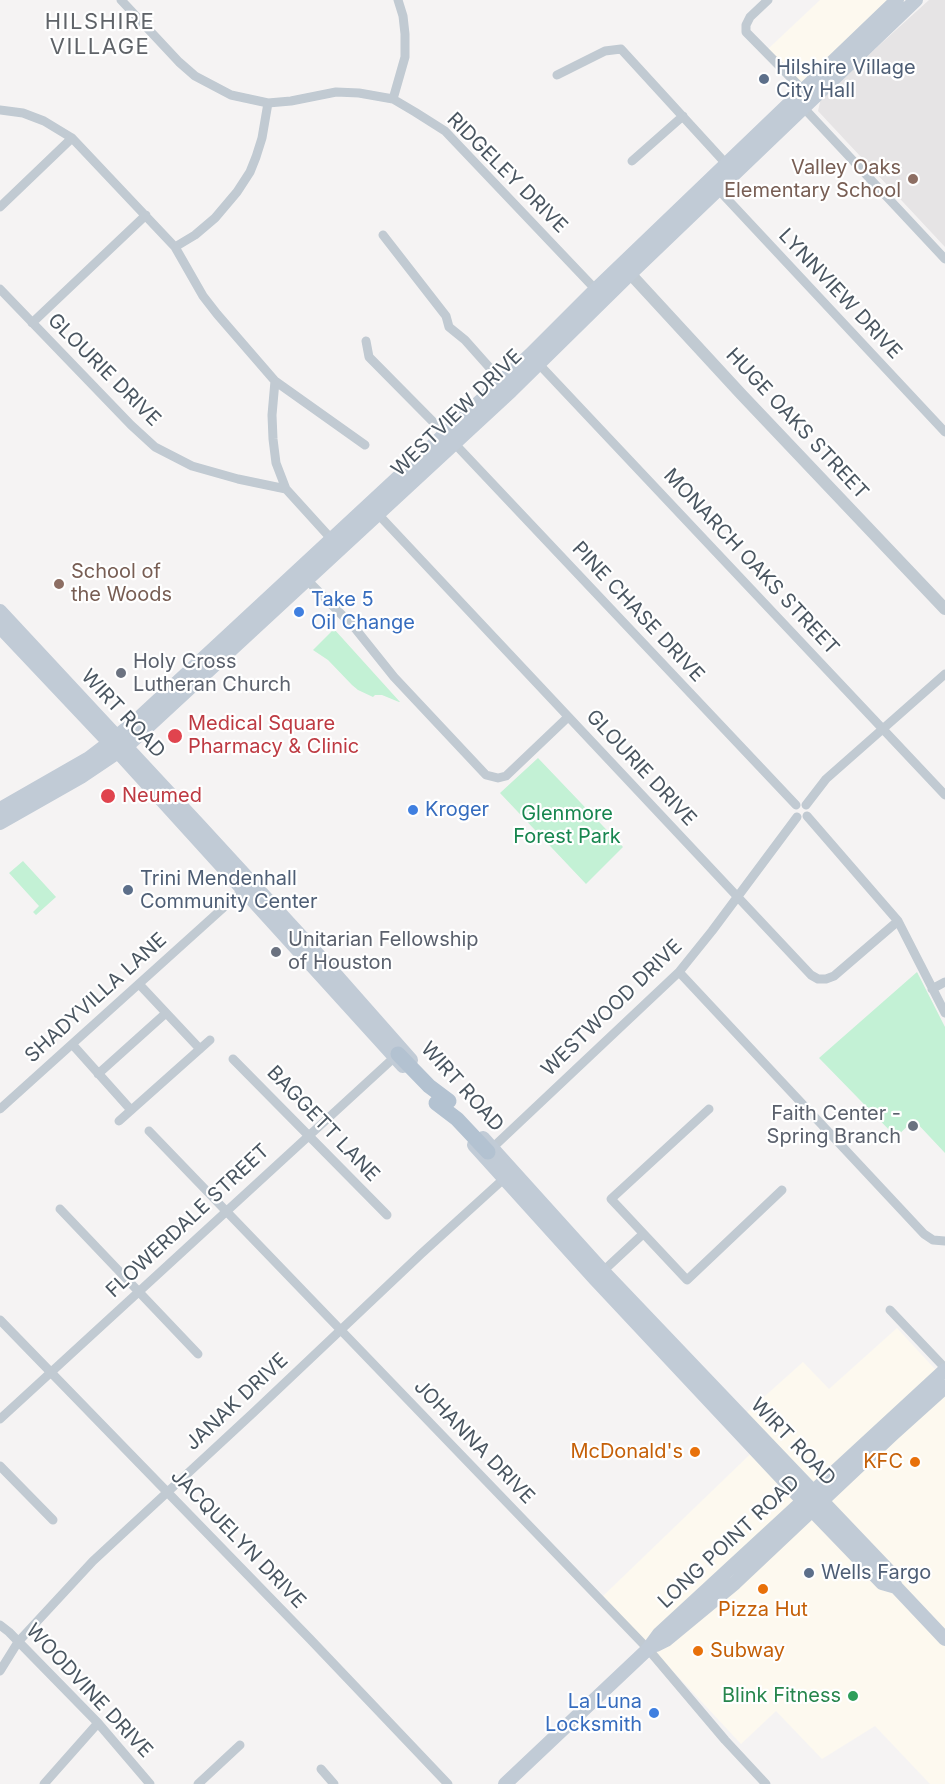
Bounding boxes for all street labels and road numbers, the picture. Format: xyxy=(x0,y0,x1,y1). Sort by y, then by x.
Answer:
street label: RIDGELEY DRIVE xyxy=(442,108,572,238)
street label: LYNNVIEW DRIVE xyxy=(773,224,907,364)
street label: GLOURIE DRIVE xyxy=(42,308,166,432)
street label: HUGE OAKS STREET xyxy=(721,343,873,505)
street label: WESTVIEW DRIVE xyxy=(387,344,527,482)
street label: MONARCH OAKS STREET xyxy=(658,464,844,660)
street label: PINE CHASE DRIVE xyxy=(567,537,709,687)
street label: WIRT ROAD xyxy=(76,665,170,763)
street label: GLOURIE DRIVE xyxy=(581,705,701,831)
street label: SHADYVILLA LANE xyxy=(20,928,172,1068)
street label: WESTWOOD DRIVE xyxy=(537,935,687,1081)
street label: WIRT ROAD xyxy=(416,1037,508,1137)
street label: BAGGETT LANE xyxy=(262,1061,384,1187)
street label: FLOWERDALE STREET xyxy=(101,1139,275,1303)
street label: JANAK DRIVE xyxy=(181,1348,293,1456)
street label: JOHANNA DRIVE xyxy=(409,1375,539,1509)
street label: WIRT ROAD xyxy=(745,1393,841,1491)
street label: JACQUELYN DRIVE xyxy=(165,1464,311,1614)
street label: LONG POINT ROAD xyxy=(653,1470,805,1614)
street label: WOODVINE DRIVE xyxy=(21,1619,157,1763)

